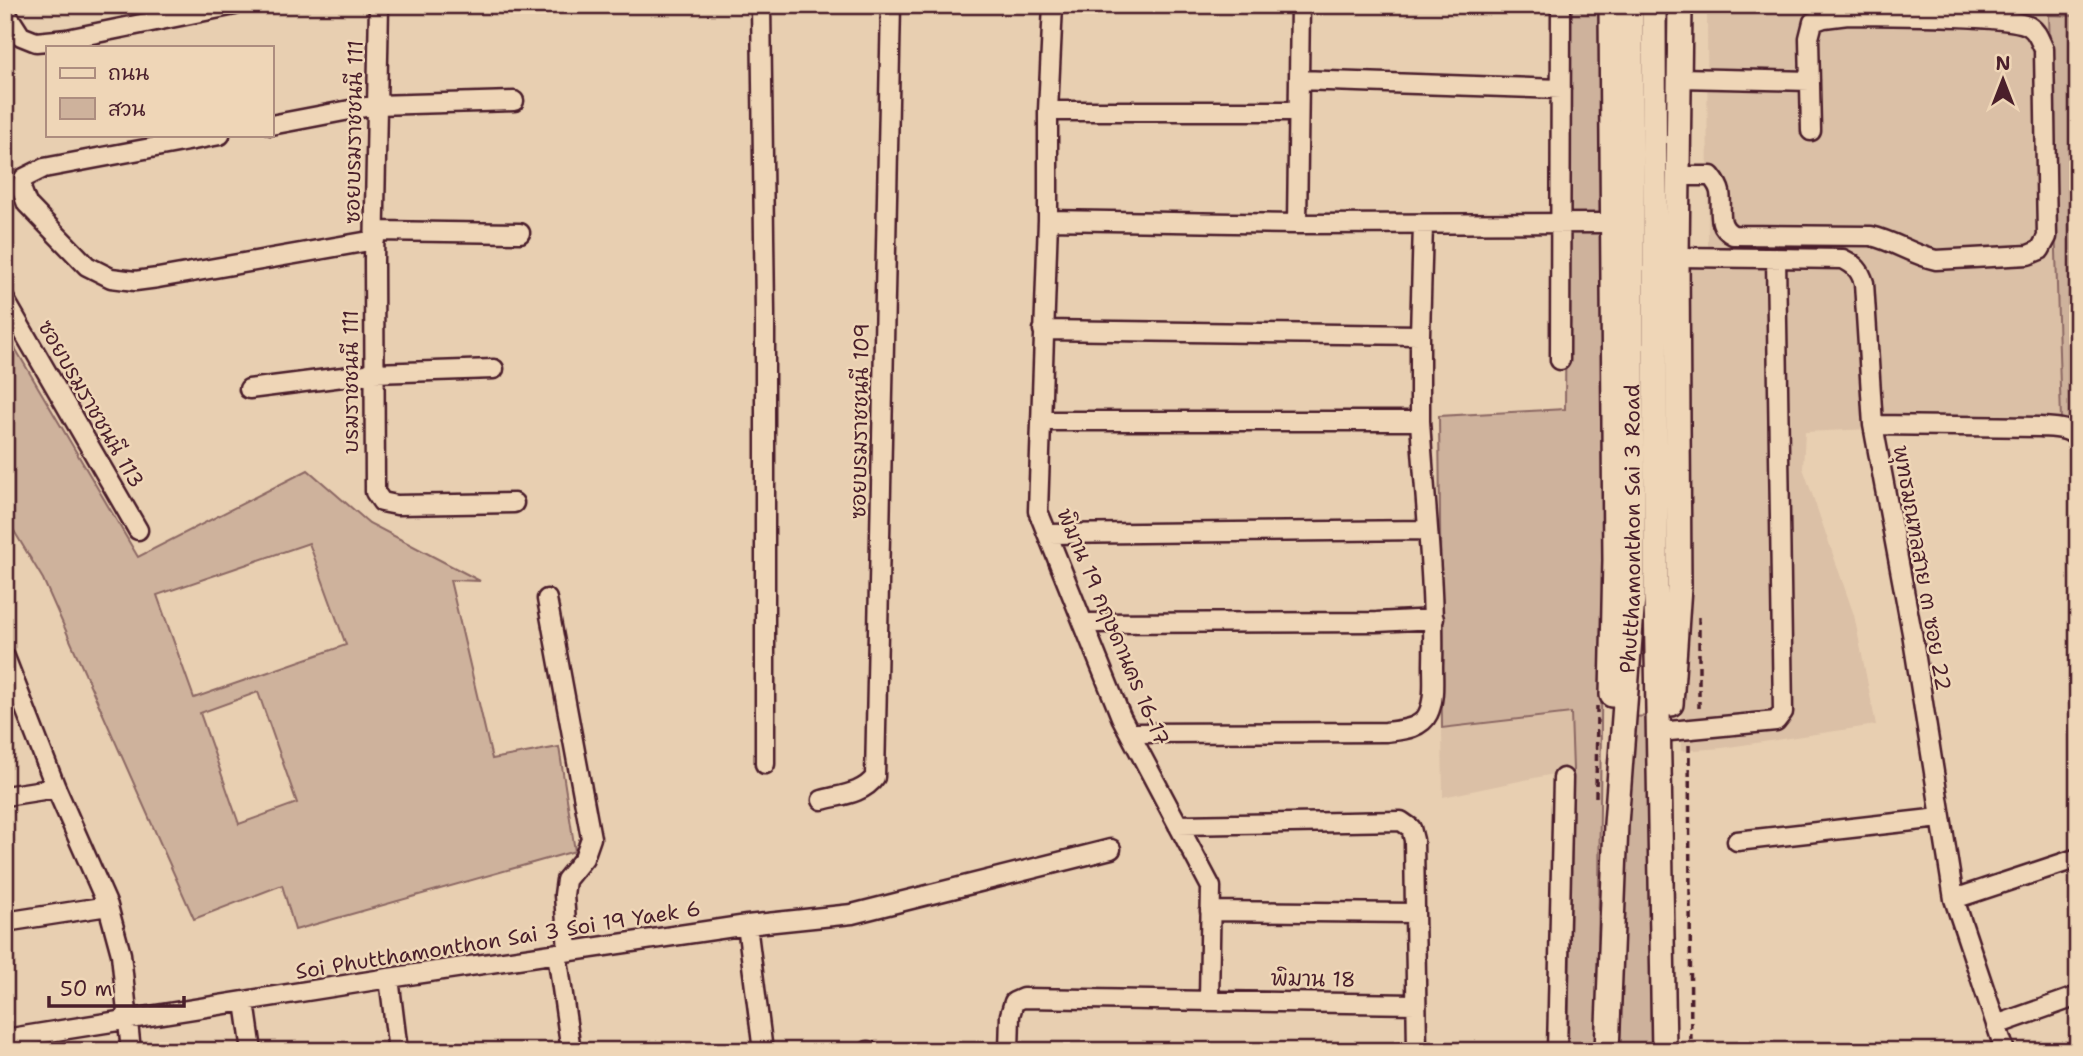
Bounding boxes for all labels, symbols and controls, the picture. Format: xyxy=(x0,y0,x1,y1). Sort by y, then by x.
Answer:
street label: ซอยบรมราชชนนี 111 xyxy=(338,40,370,224)
legend xyxy=(46,46,273,136)
north arrow xyxy=(1968,46,2038,116)
text: N xyxy=(1995,51,2011,76)
text: ถนน xyxy=(108,59,149,87)
text: สวน xyxy=(108,95,145,123)
street label: บรมราชชนนี 111 xyxy=(337,310,365,454)
street label: ซอยบรมราชชนนี 113 xyxy=(32,315,150,493)
street label: ซอยบรมราชชนนี 109 xyxy=(844,323,876,519)
street label: Phutthamonthon Sai 3 Road xyxy=(1613,384,1647,675)
street label: พุทธมณฑลสาย ๓ ซอย 22 xyxy=(1885,443,1957,693)
street label: พิมาน 19 กฤษดานคร 16-17 xyxy=(1050,504,1176,750)
street label: Soi Phutthamonthon Sai 3 Soi 19 Yaek 6 xyxy=(293,894,703,986)
street label: พิมาน 18 xyxy=(1270,964,1356,994)
scale bar xyxy=(49,965,184,1009)
text: 50 m xyxy=(60,975,113,1003)

